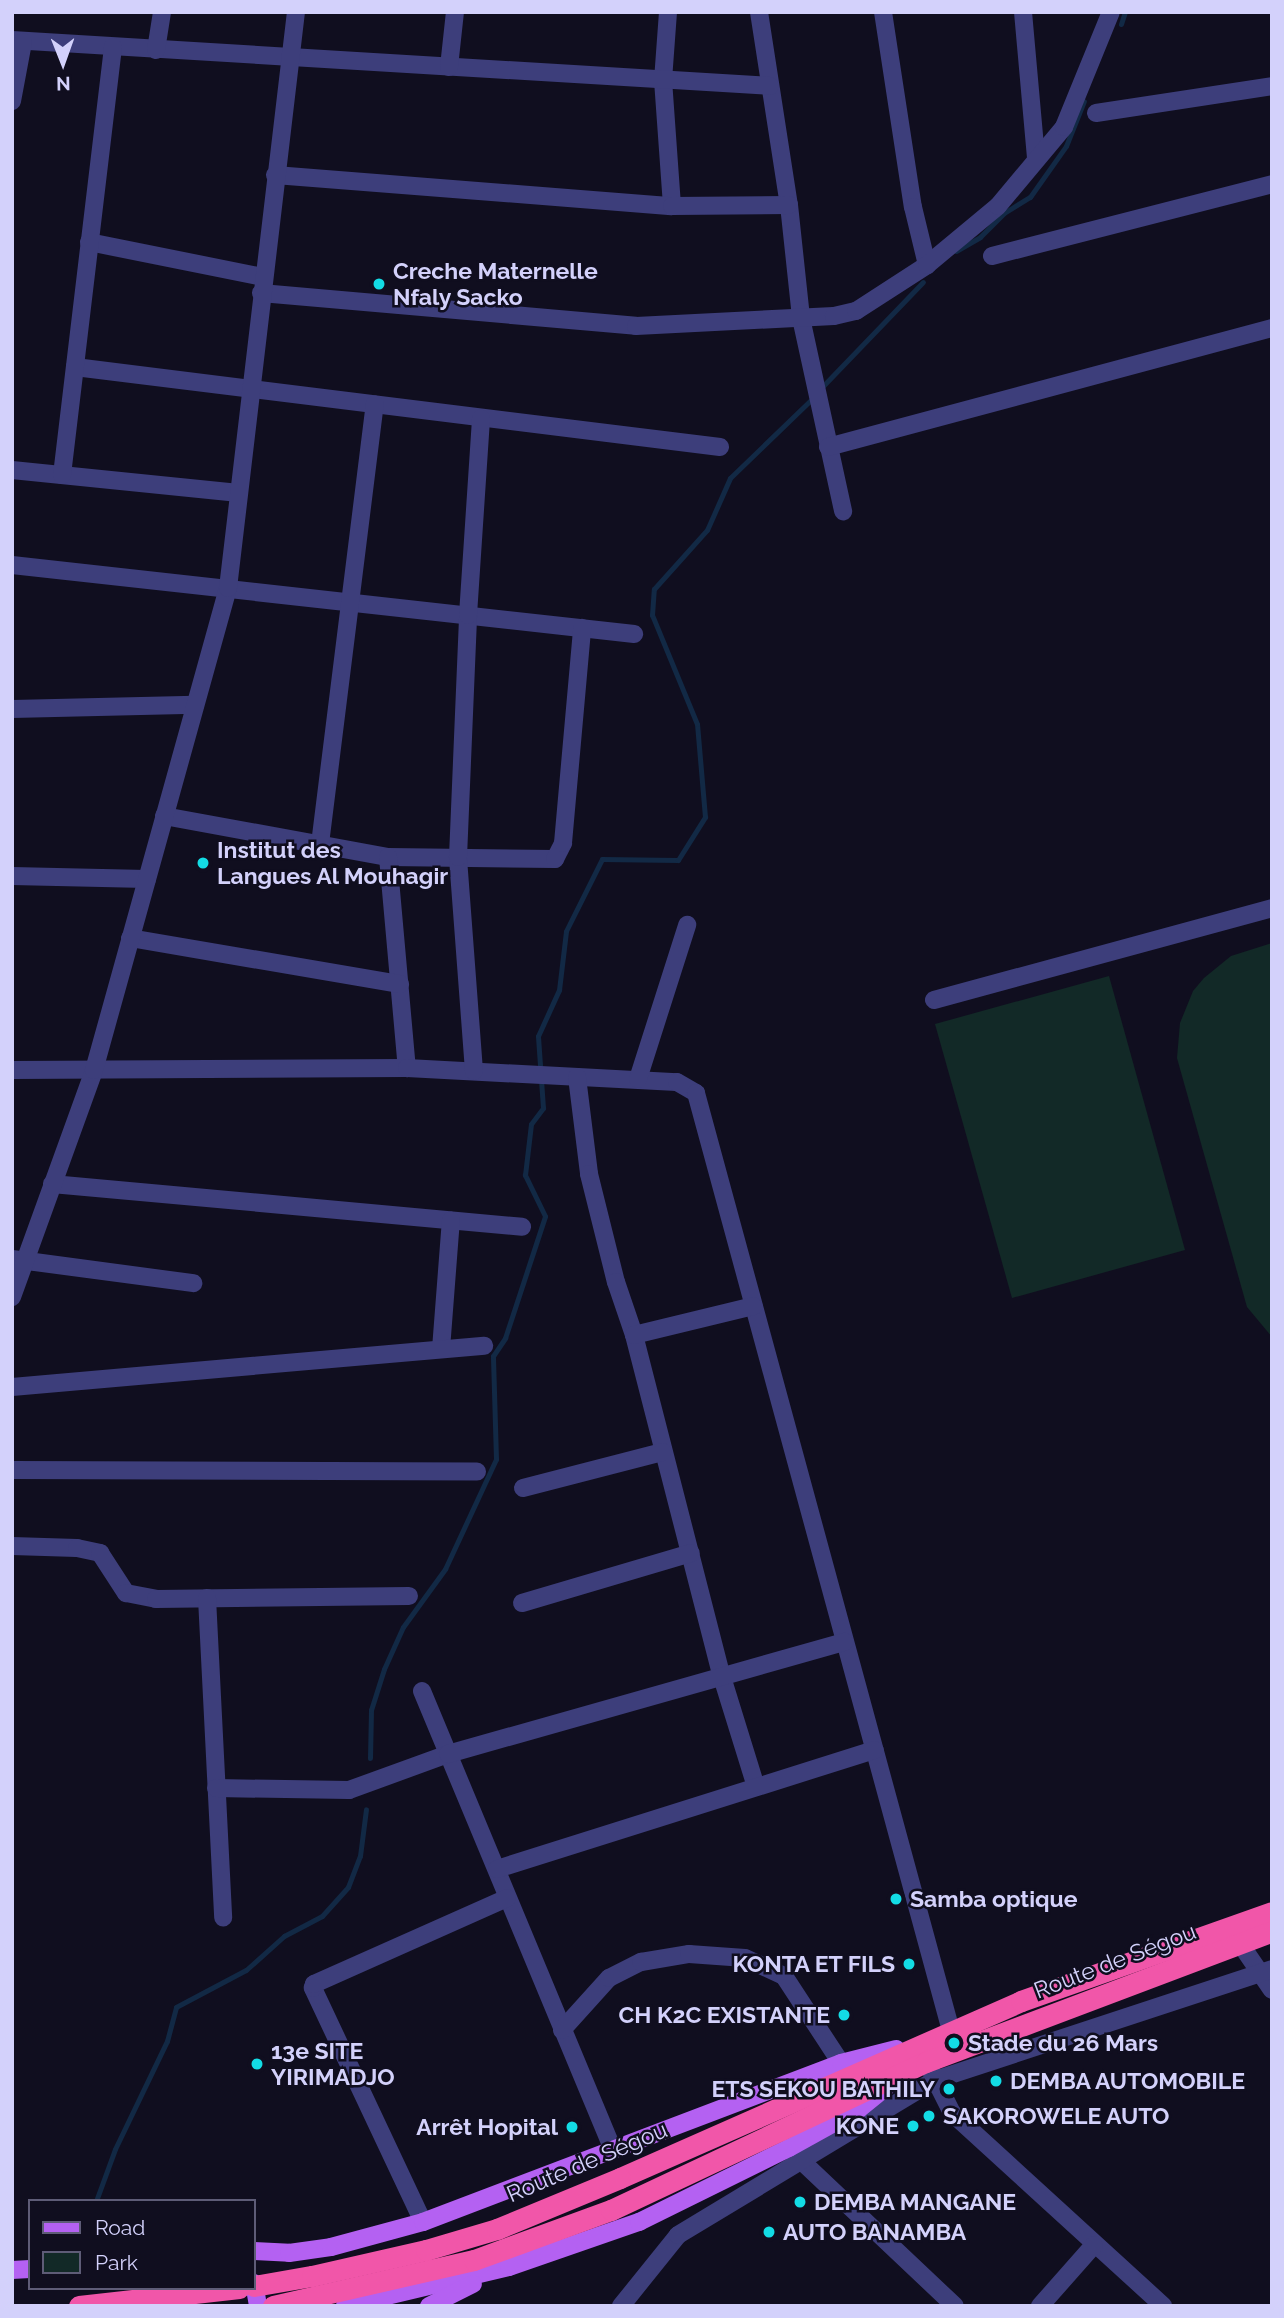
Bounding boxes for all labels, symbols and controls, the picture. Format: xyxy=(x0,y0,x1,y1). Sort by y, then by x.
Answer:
north arrow xyxy=(28,28,98,98)
text: N xyxy=(56,73,71,95)
place label: Creche Maternelle Nfaly Sacko xyxy=(393,257,598,311)
marker: Creche Maternelle Nfaly Sacko xyxy=(371,276,387,292)
place label: Institut des Langues Al Mouhagir xyxy=(217,836,449,890)
marker: Institut des Langues Al Mouhagir xyxy=(195,855,211,871)
place label: Samba optique xyxy=(910,1885,1078,1913)
marker: Samba optique xyxy=(888,1891,904,1907)
street label: Route de Ségou xyxy=(1030,1917,1200,2005)
place label: KONTA ET FILS xyxy=(731,1950,895,1978)
marker: KONTA ET FILS xyxy=(901,1956,917,1972)
place label: CH K2C EXISTANTE xyxy=(619,2001,830,2029)
marker: CH K2C EXISTANTE xyxy=(836,2007,852,2023)
place label: Stade du 26 Mars xyxy=(968,2029,1158,2057)
marker: Stade du 26 Mars xyxy=(946,2035,962,2051)
place label: 13e SITE YIRIMADJO xyxy=(271,2037,395,2091)
marker: 13e SITE YIRIMADJO xyxy=(249,2056,265,2072)
place label: DEMBA AUTOMOBILE xyxy=(1010,2067,1246,2095)
marker: DEMBA AUTOMOBILE xyxy=(988,2073,1004,2089)
place label: ETS SEKOU BATHILY xyxy=(711,2075,935,2103)
marker: ETS SEKOU BATHILY xyxy=(941,2081,957,2097)
place label: SAKOROWELE AUTO xyxy=(943,2102,1170,2130)
marker: SAKOROWELE AUTO xyxy=(921,2108,937,2124)
place label: KONE xyxy=(836,2112,899,2140)
place label: Arrêt Hopital xyxy=(416,2113,558,2141)
street label: Route de Ségou xyxy=(503,2116,671,2208)
marker: KONE xyxy=(905,2118,921,2134)
marker: Arrêt Hopital xyxy=(564,2119,580,2135)
place label: DEMBA MANGANE xyxy=(814,2188,1017,2216)
marker: DEMBA MANGANE xyxy=(792,2194,808,2210)
legend xyxy=(28,2199,256,2290)
text: Road xyxy=(95,2215,145,2240)
place label: AUTO BANAMBA xyxy=(783,2218,966,2246)
marker: AUTO BANAMBA xyxy=(761,2224,777,2240)
text: Park xyxy=(95,2250,138,2275)

